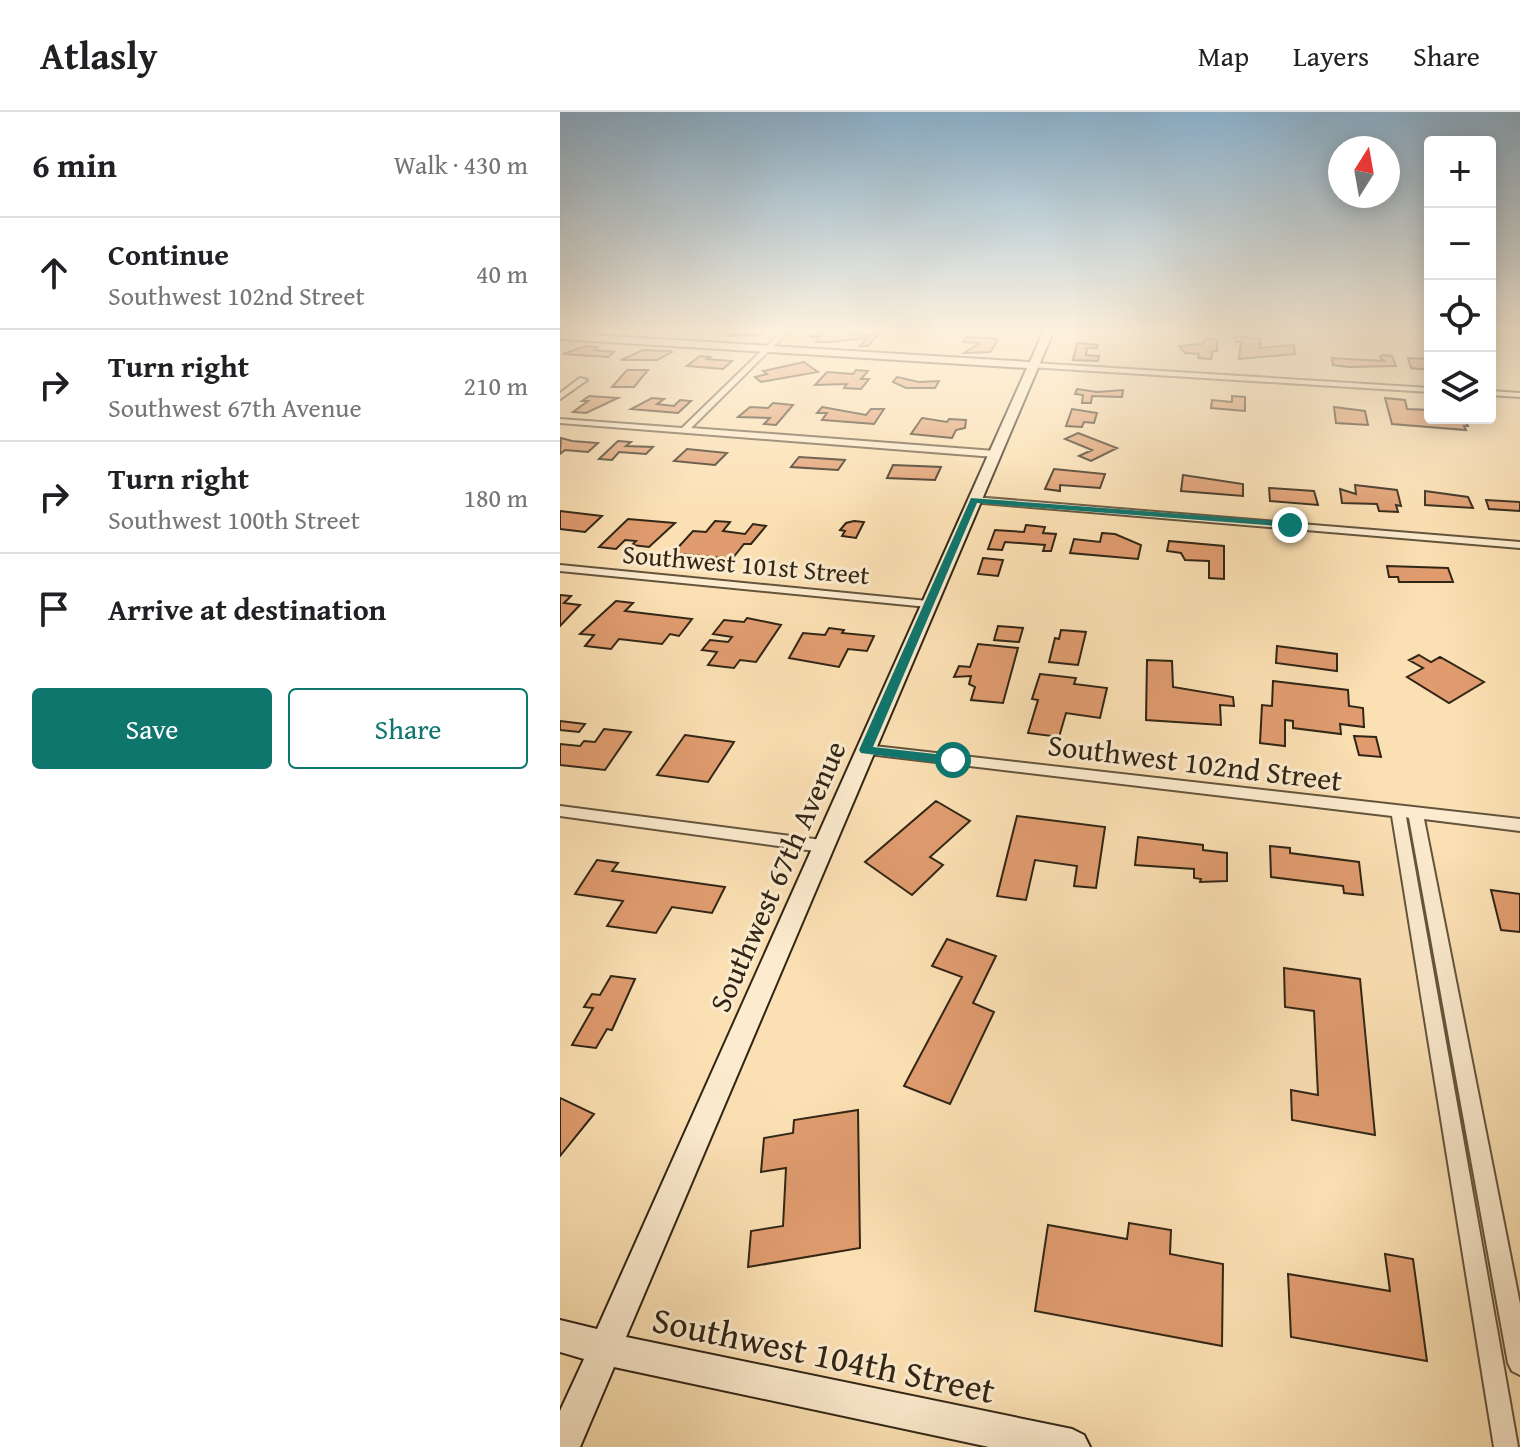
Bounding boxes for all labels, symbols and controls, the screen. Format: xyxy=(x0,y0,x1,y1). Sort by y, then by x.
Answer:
text: Atlasly xyxy=(40,27,158,83)
text: Map xyxy=(1198,35,1249,76)
text: Layers xyxy=(1293,35,1369,76)
text: Share xyxy=(1413,35,1480,76)
north arrow xyxy=(1328,136,1400,208)
map controls xyxy=(1424,136,1496,424)
button: + xyxy=(1424,136,1496,208)
text: 6 min xyxy=(32,140,117,189)
text: Walk · 430 m xyxy=(394,145,528,184)
button: − xyxy=(1424,208,1496,280)
text: Continue xyxy=(108,232,229,276)
icon: ahead xyxy=(32,251,76,295)
text: 40 m xyxy=(476,254,528,293)
text: Southwest 102nd Street xyxy=(108,276,365,315)
button: locate xyxy=(1424,280,1496,352)
text: Turn right xyxy=(108,344,249,388)
button: layers xyxy=(1424,352,1496,424)
icon: right xyxy=(32,363,76,407)
text: 210 m xyxy=(463,366,528,405)
text: Southwest 67th Avenue xyxy=(108,388,362,427)
text: Turn right xyxy=(108,456,249,500)
icon: right xyxy=(32,475,76,519)
text: 180 m xyxy=(463,478,528,517)
text: Southwest 100th Street xyxy=(108,500,360,539)
route end xyxy=(1272,507,1308,543)
street label: Southwest 101st Street xyxy=(621,534,871,594)
icon: arrive xyxy=(32,587,76,631)
text: Arrive at destination xyxy=(108,587,386,631)
button: Save xyxy=(32,688,272,769)
button: Share xyxy=(288,688,528,769)
street label: Southwest 102nd Street xyxy=(1045,722,1345,802)
street label: Southwest 67th Avenue xyxy=(697,733,857,1019)
route start xyxy=(935,742,971,778)
street label: Southwest 104th Street xyxy=(648,1292,1000,1416)

